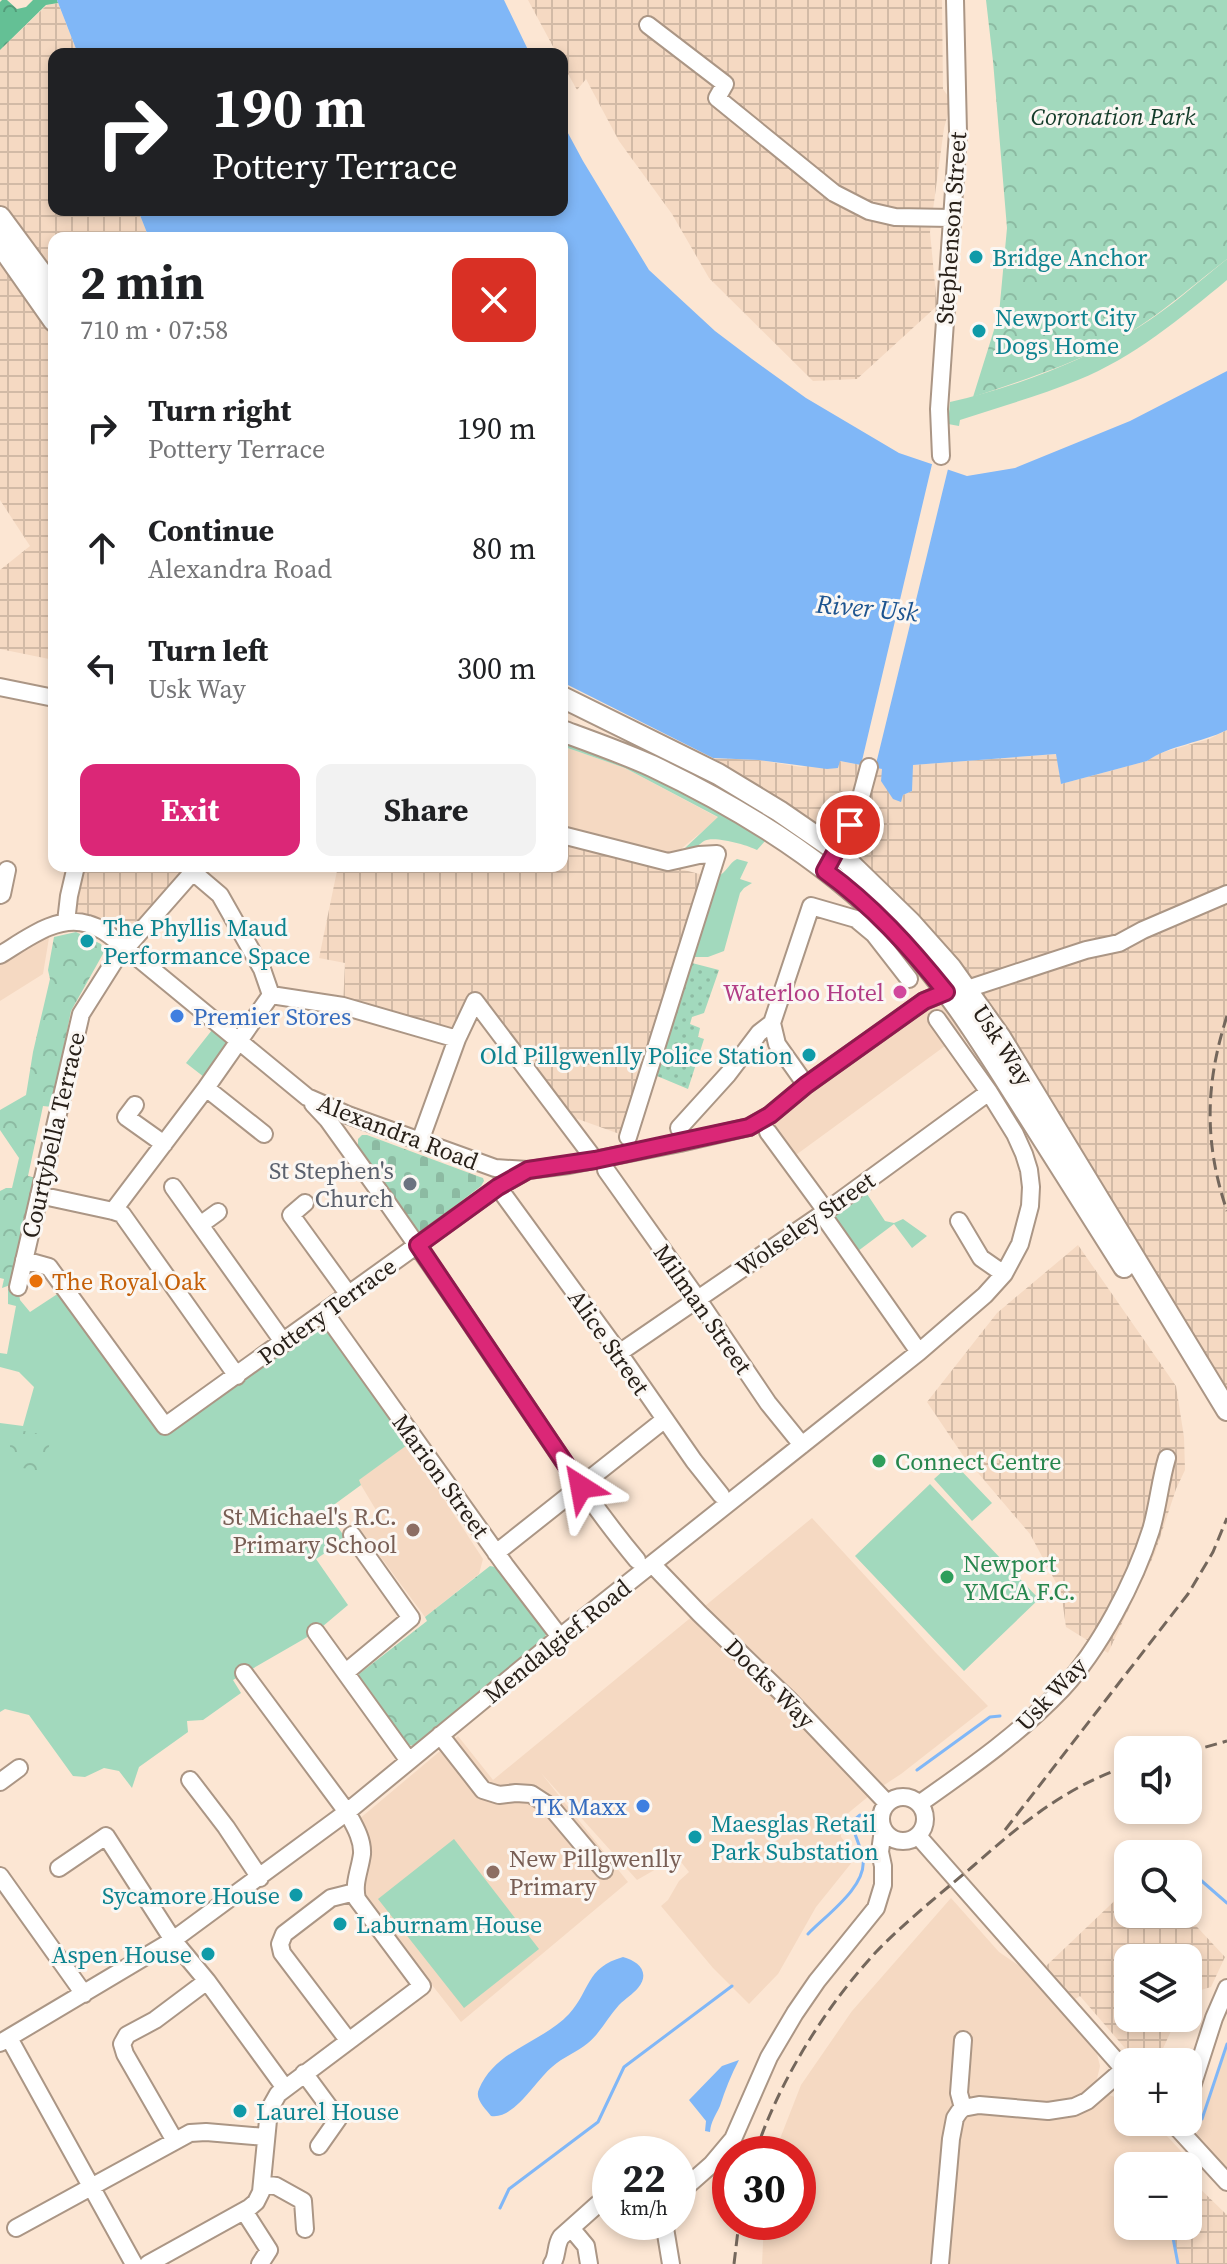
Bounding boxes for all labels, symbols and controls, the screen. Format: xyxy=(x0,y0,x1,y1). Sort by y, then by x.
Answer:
text: 190 m xyxy=(212,69,366,146)
icon: right xyxy=(80,80,184,184)
park label: Coronation Park xyxy=(1031,100,1196,133)
street label: Stephenson Street xyxy=(928,131,974,325)
text: Pottery Terrace xyxy=(212,142,458,191)
place label: Bridge Anchor xyxy=(992,241,1147,274)
marker: Bridge Anchor xyxy=(967,248,985,266)
text: 2 min xyxy=(80,249,205,315)
button: close xyxy=(452,258,536,342)
place label: Newport City Dogs Home xyxy=(995,301,1137,362)
text: 710 m · 07:58 xyxy=(80,312,228,348)
marker: Newport City Dogs Home xyxy=(970,322,988,340)
text: Turn right xyxy=(148,390,291,431)
icon: right xyxy=(80,406,124,450)
text: 190 m xyxy=(457,408,536,449)
text: Pottery Terrace xyxy=(148,431,325,467)
text: Continue xyxy=(148,510,274,551)
icon: ahead xyxy=(80,526,124,570)
text: 80 m xyxy=(472,528,536,569)
text: Alexandra Road xyxy=(148,551,332,587)
water label: River Usk xyxy=(813,586,920,630)
text: Turn left xyxy=(148,630,268,671)
icon: left xyxy=(80,646,124,690)
text: 300 m xyxy=(457,648,536,689)
text: Usk Way xyxy=(148,671,246,707)
button: Exit xyxy=(80,764,300,856)
button: Share xyxy=(316,764,536,856)
pin xyxy=(816,791,884,859)
icon: arrive xyxy=(828,803,872,847)
place label: The Phyllis Maud Performance Space xyxy=(103,911,311,972)
marker: The Phyllis Maud Performance Space xyxy=(78,932,96,950)
place label: Waterloo Hotel xyxy=(723,976,884,1009)
marker: Waterloo Hotel xyxy=(891,983,909,1001)
street label: Usk Way xyxy=(965,998,1042,1092)
place label: Premier Stores xyxy=(193,1000,351,1033)
marker: Premier Stores xyxy=(168,1007,186,1025)
street label: Courtybella Terrace xyxy=(13,1029,93,1241)
place label: Old Pillgwenlly Police Station xyxy=(480,1039,793,1072)
marker: Old Pillgwenlly Police Station xyxy=(800,1046,818,1064)
street label: Alexandra Road xyxy=(313,1086,484,1178)
place label: St Stephen's Church xyxy=(269,1154,394,1215)
street label: Wolseley Street xyxy=(729,1164,881,1284)
marker: St Stephen's Church xyxy=(401,1175,419,1193)
street label: Milman Street xyxy=(646,1237,760,1381)
street label: Pottery Terrace xyxy=(251,1250,403,1372)
place label: The Royal Oak xyxy=(52,1265,207,1298)
marker: The Royal Oak xyxy=(27,1272,45,1290)
street label: Alice Street xyxy=(561,1283,658,1402)
street label: Marion Street xyxy=(385,1407,497,1545)
position arrow xyxy=(539,1445,623,1529)
place label: Connect Centre xyxy=(895,1445,1062,1478)
marker: Connect Centre xyxy=(870,1452,888,1470)
place label: St Michael's R.C. Primary School xyxy=(223,1500,397,1561)
marker: St Michael's R.C. Primary School xyxy=(404,1521,422,1539)
place label: Newport YMCA F.C. xyxy=(963,1547,1076,1608)
marker: Newport YMCA F.C. xyxy=(938,1568,956,1586)
street label: Mendalgief Road xyxy=(476,1571,638,1711)
street label: Docks Way xyxy=(717,1630,823,1736)
street label: Usk Way xyxy=(1008,1649,1094,1738)
map controls xyxy=(1114,1736,1202,2240)
button: sound xyxy=(1114,1736,1202,1824)
place label: TK Maxx xyxy=(532,1790,627,1823)
marker: TK Maxx xyxy=(634,1797,652,1815)
place label: Maesglas Retail Park Substation xyxy=(711,1807,879,1868)
marker: Maesglas Retail Park Substation xyxy=(686,1828,704,1846)
button: search xyxy=(1114,1840,1202,1928)
place label: New Pillgwenlly Primary xyxy=(509,1842,682,1903)
marker: New Pillgwenlly Primary xyxy=(484,1863,502,1881)
place label: Sycamore House xyxy=(102,1879,280,1912)
marker: Sycamore House xyxy=(287,1886,305,1904)
place label: Laburnam House xyxy=(356,1908,542,1941)
marker: Laburnam House xyxy=(331,1915,349,1933)
place label: Aspen House xyxy=(52,1938,192,1971)
button: layers xyxy=(1114,1944,1202,2032)
marker: Aspen House xyxy=(199,1945,217,1963)
button: + xyxy=(1114,2048,1202,2136)
place label: Laurel House xyxy=(256,2095,399,2128)
marker: Laurel House xyxy=(231,2102,249,2120)
speed limit sign: 30 xyxy=(712,2136,816,2240)
text: 22 xyxy=(622,2151,666,2205)
button: − xyxy=(1114,2152,1202,2240)
text: km/h xyxy=(620,2194,668,2222)

